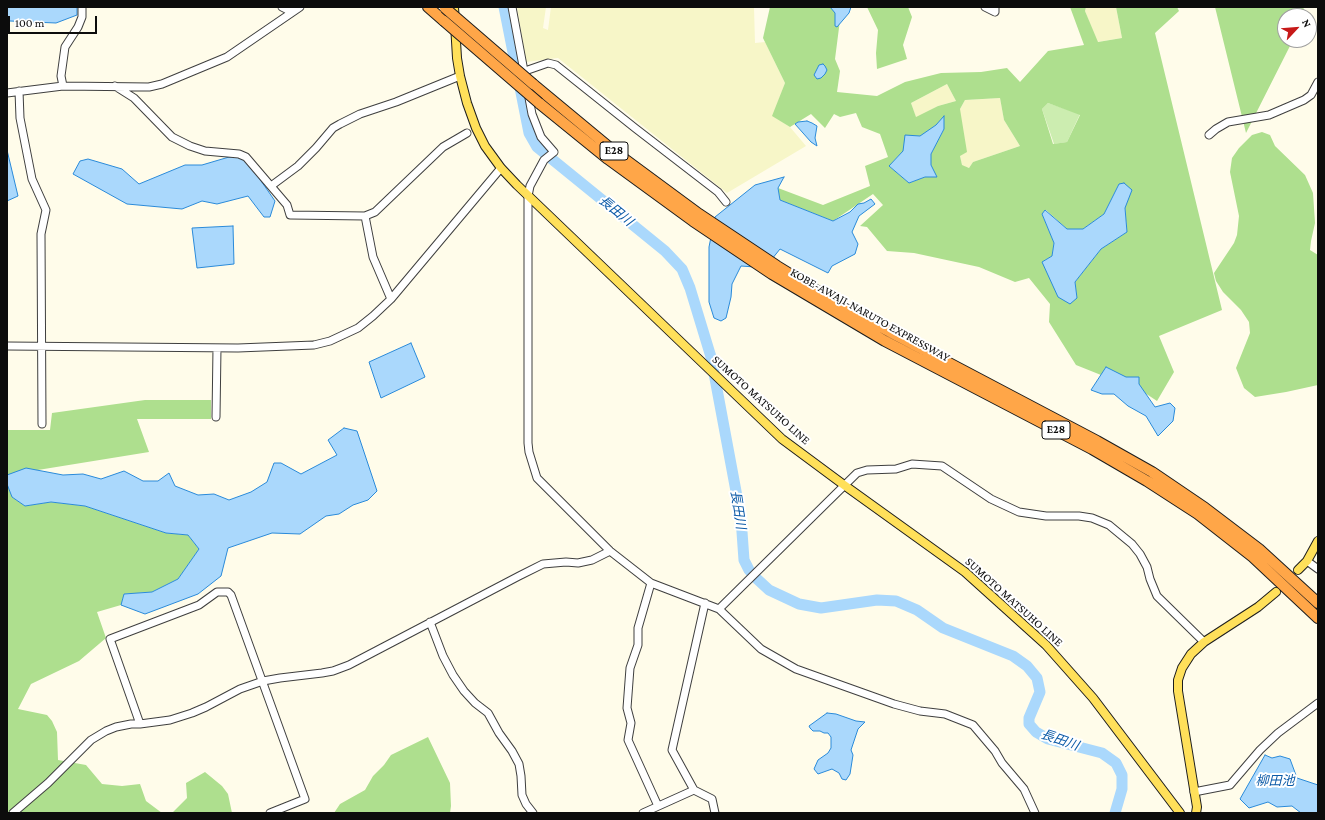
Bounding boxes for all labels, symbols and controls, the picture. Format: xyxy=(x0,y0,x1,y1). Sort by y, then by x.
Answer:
scale bar xyxy=(10,8,99,34)
north arrow xyxy=(1277,8,1317,48)
text: 100 m xyxy=(15,16,44,30)
text: N xyxy=(1300,17,1314,29)
road number: E28 xyxy=(600,142,628,160)
water label: 長田川 xyxy=(596,193,636,229)
street label: KOBE-AWAJI-NARUTO EXPRESSWAY xyxy=(788,265,952,365)
street label: SUMOTO MATSUHO LINE xyxy=(709,352,813,448)
road number: E28 xyxy=(1042,421,1070,439)
water label: 長田川 xyxy=(727,490,749,530)
street label: SUMOTO MATSUHO LINE xyxy=(962,554,1066,650)
water label: 長田川 xyxy=(1039,726,1081,754)
water label: 柳田池 xyxy=(1256,773,1294,789)

